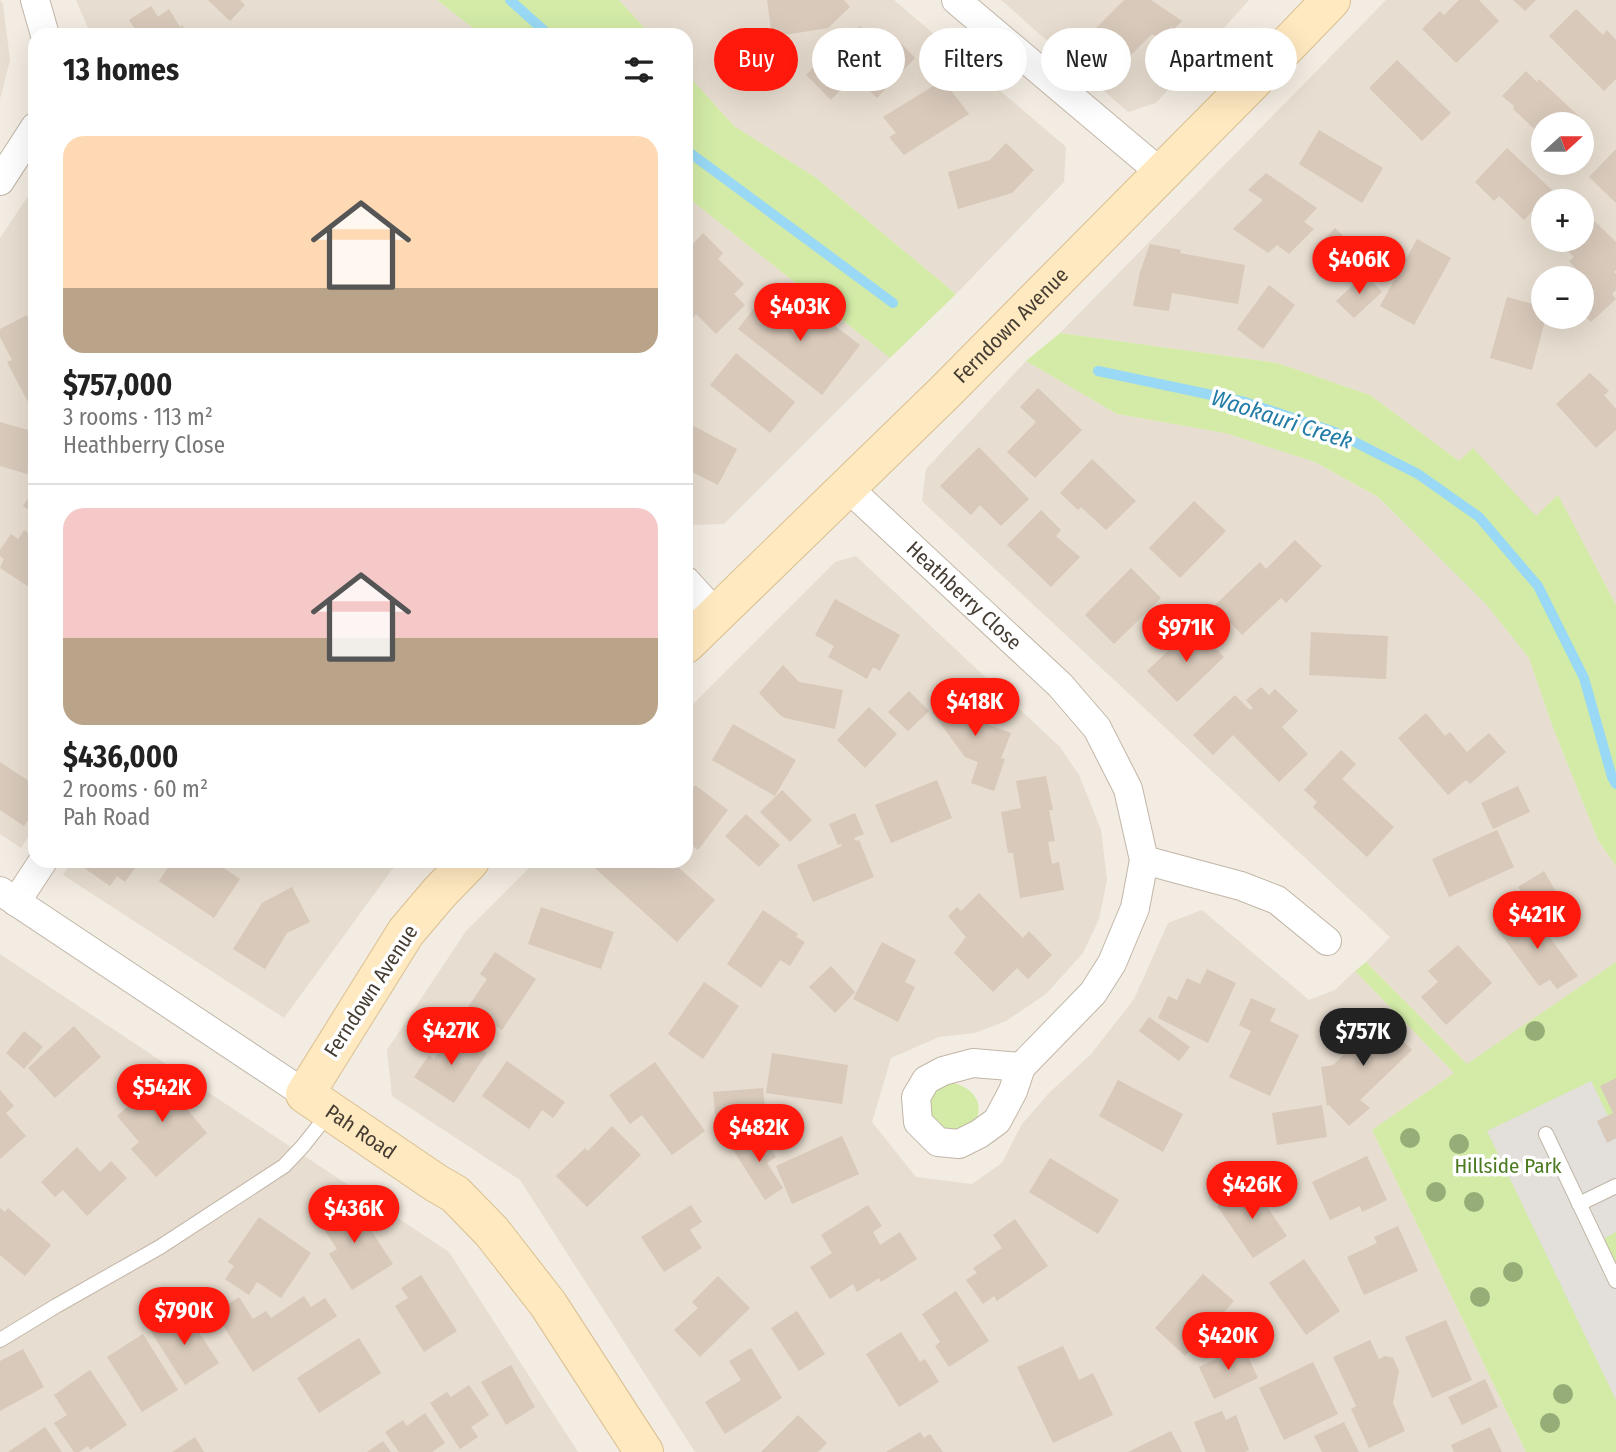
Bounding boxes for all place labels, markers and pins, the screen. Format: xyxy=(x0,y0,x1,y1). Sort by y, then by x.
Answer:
pin: $406K xyxy=(1310,236,1408,296)
pin: $403K xyxy=(751,284,849,343)
pin: $971K xyxy=(1137,604,1235,664)
pin: $418K xyxy=(926,678,1024,738)
pin: $421K xyxy=(1488,892,1586,951)
pin: $427K xyxy=(402,1007,500,1067)
pin: $757K xyxy=(1314,1009,1412,1068)
pin: $542K xyxy=(113,1064,211,1124)
pin: $482K xyxy=(710,1104,808,1164)
pin: $426K xyxy=(1203,1162,1301,1221)
pin: $436K xyxy=(305,1186,403,1245)
pin: $790K xyxy=(135,1288,233,1347)
pin: $420K xyxy=(1179,1312,1277,1372)

